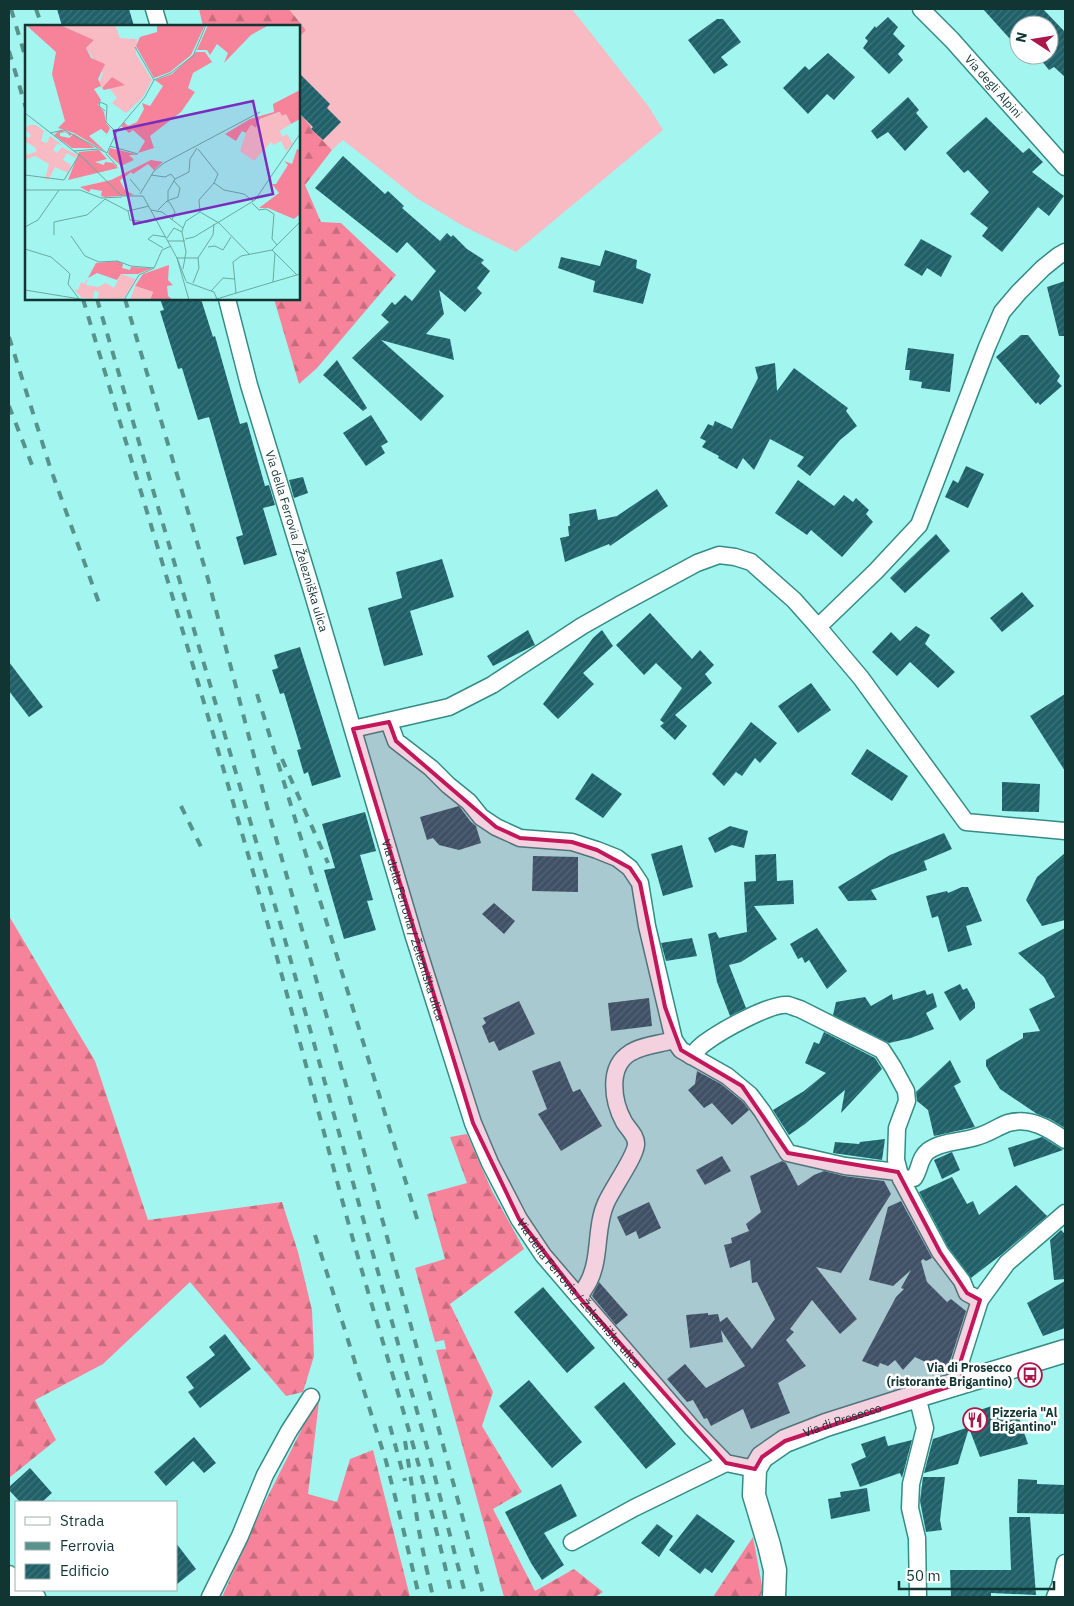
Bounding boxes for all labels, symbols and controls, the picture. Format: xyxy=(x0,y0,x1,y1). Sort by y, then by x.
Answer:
north arrow xyxy=(1009,15,1059,65)
inset map xyxy=(25,25,300,300)
text: N xyxy=(1011,30,1031,44)
street label: Via degli Alpini xyxy=(962,51,1026,121)
street label: Via della Ferrovia / Železniška ulica xyxy=(262,449,332,634)
street label: Via della Ferrovia / Železniška ulica xyxy=(379,838,448,1023)
street label: Via della Ferrovia / Železniška ulica xyxy=(514,1215,645,1371)
place label: Via di Prosecco (ristorante Brigantino) xyxy=(887,1360,1012,1389)
bus stop icon: Via di Prosecco (ristorante Brigantino) xyxy=(1017,1362,1043,1388)
street label: Via di Prosecco xyxy=(801,1400,884,1440)
place label: Pizzeria "Al Brigantino" xyxy=(992,1405,1058,1434)
restaurant icon: Pizzeria "Al Brigantino" xyxy=(962,1407,988,1433)
legend xyxy=(15,1501,178,1591)
text: Strada xyxy=(60,1511,104,1530)
text: Ferrovia xyxy=(60,1536,115,1555)
scale bar xyxy=(899,1558,1054,1590)
text: Edificio xyxy=(60,1561,109,1580)
text: 50 m xyxy=(906,1566,941,1585)

